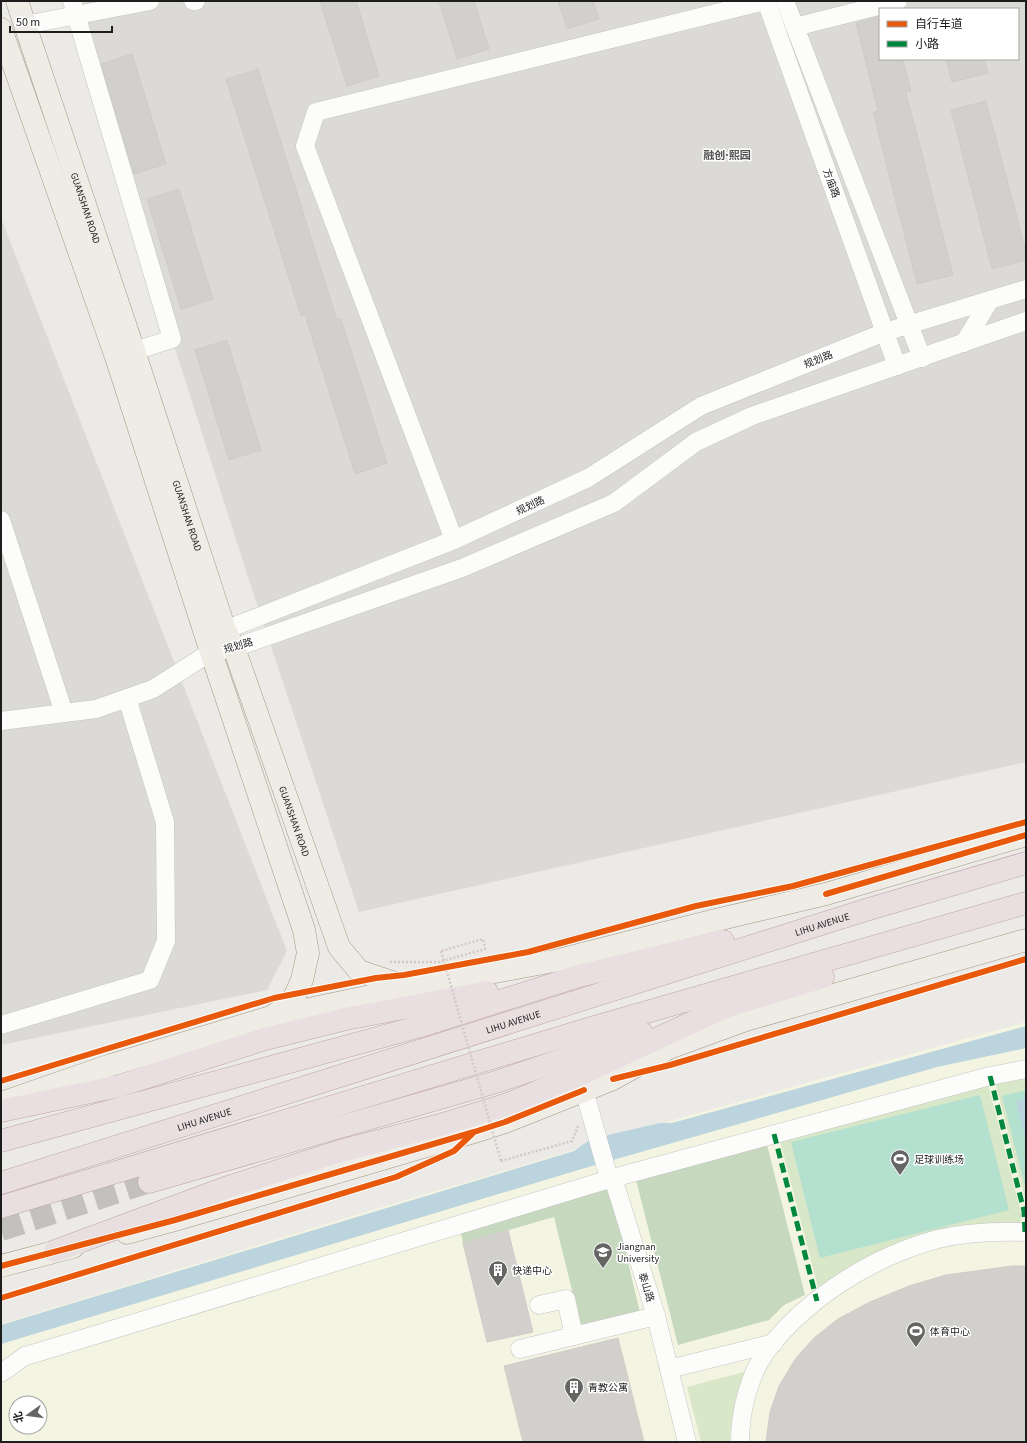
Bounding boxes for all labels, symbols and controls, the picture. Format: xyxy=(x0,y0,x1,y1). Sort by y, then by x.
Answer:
scale bar xyxy=(10,8,112,34)
legend xyxy=(879,8,1019,60)
text: 50 m xyxy=(16,14,40,31)
text: 自行车道 xyxy=(915,16,963,33)
text: 小路 xyxy=(915,36,939,53)
district label: 融创·熙园 xyxy=(703,148,751,163)
street label: 方庙路 xyxy=(819,167,843,200)
street label: GUANSHAN ROAD xyxy=(67,171,104,245)
street label: 规划路 xyxy=(802,348,835,372)
street label: GUANSHAN ROAD xyxy=(169,478,205,553)
street label: 规划路 xyxy=(514,493,547,519)
street label: 规划路 xyxy=(222,635,255,657)
street label: GUANSHAN ROAD xyxy=(275,784,313,859)
street label: LIHU AVENUE xyxy=(793,910,851,940)
street label: LIHU AVENUE xyxy=(484,1007,542,1037)
street label: LIHU AVENUE xyxy=(175,1105,233,1135)
sports icon: 足球训练场 xyxy=(889,1148,911,1176)
place label: 足球训练场 xyxy=(914,1153,964,1167)
place label: Jiangnan University xyxy=(617,1240,659,1266)
school or university icon: Jiangnan University xyxy=(592,1241,614,1269)
building icon: 快递中心 xyxy=(487,1259,509,1287)
place label: 快递中心 xyxy=(512,1264,552,1278)
street label: 泰山路 xyxy=(635,1271,657,1304)
sports icon: 体育中心 xyxy=(905,1320,927,1348)
place label: 体育中心 xyxy=(930,1325,970,1339)
building icon: 青教公寓 xyxy=(563,1376,585,1404)
place label: 青教公寓 xyxy=(588,1381,628,1395)
north arrow xyxy=(8,1395,48,1435)
text: 北 xyxy=(10,1410,27,1424)

